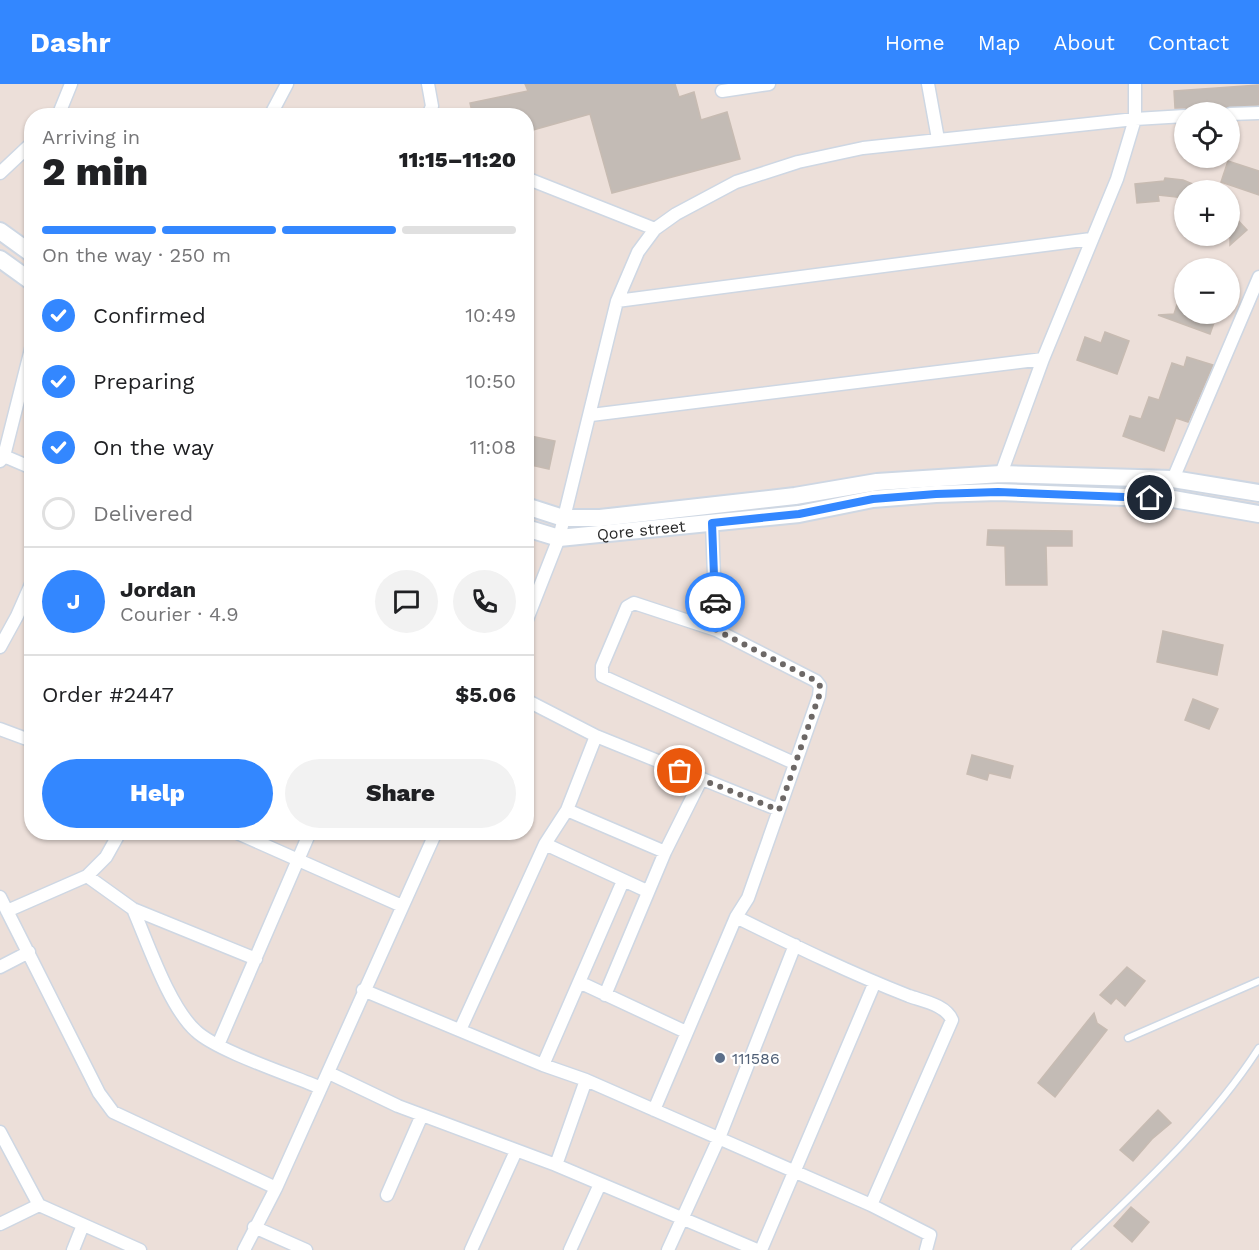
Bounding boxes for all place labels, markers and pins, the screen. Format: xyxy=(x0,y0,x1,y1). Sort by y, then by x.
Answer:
pin xyxy=(1124,472,1175,523)
pin xyxy=(654,745,705,796)
place label: 111586 xyxy=(732,1049,780,1068)
marker: 111586 xyxy=(713,1051,727,1065)

